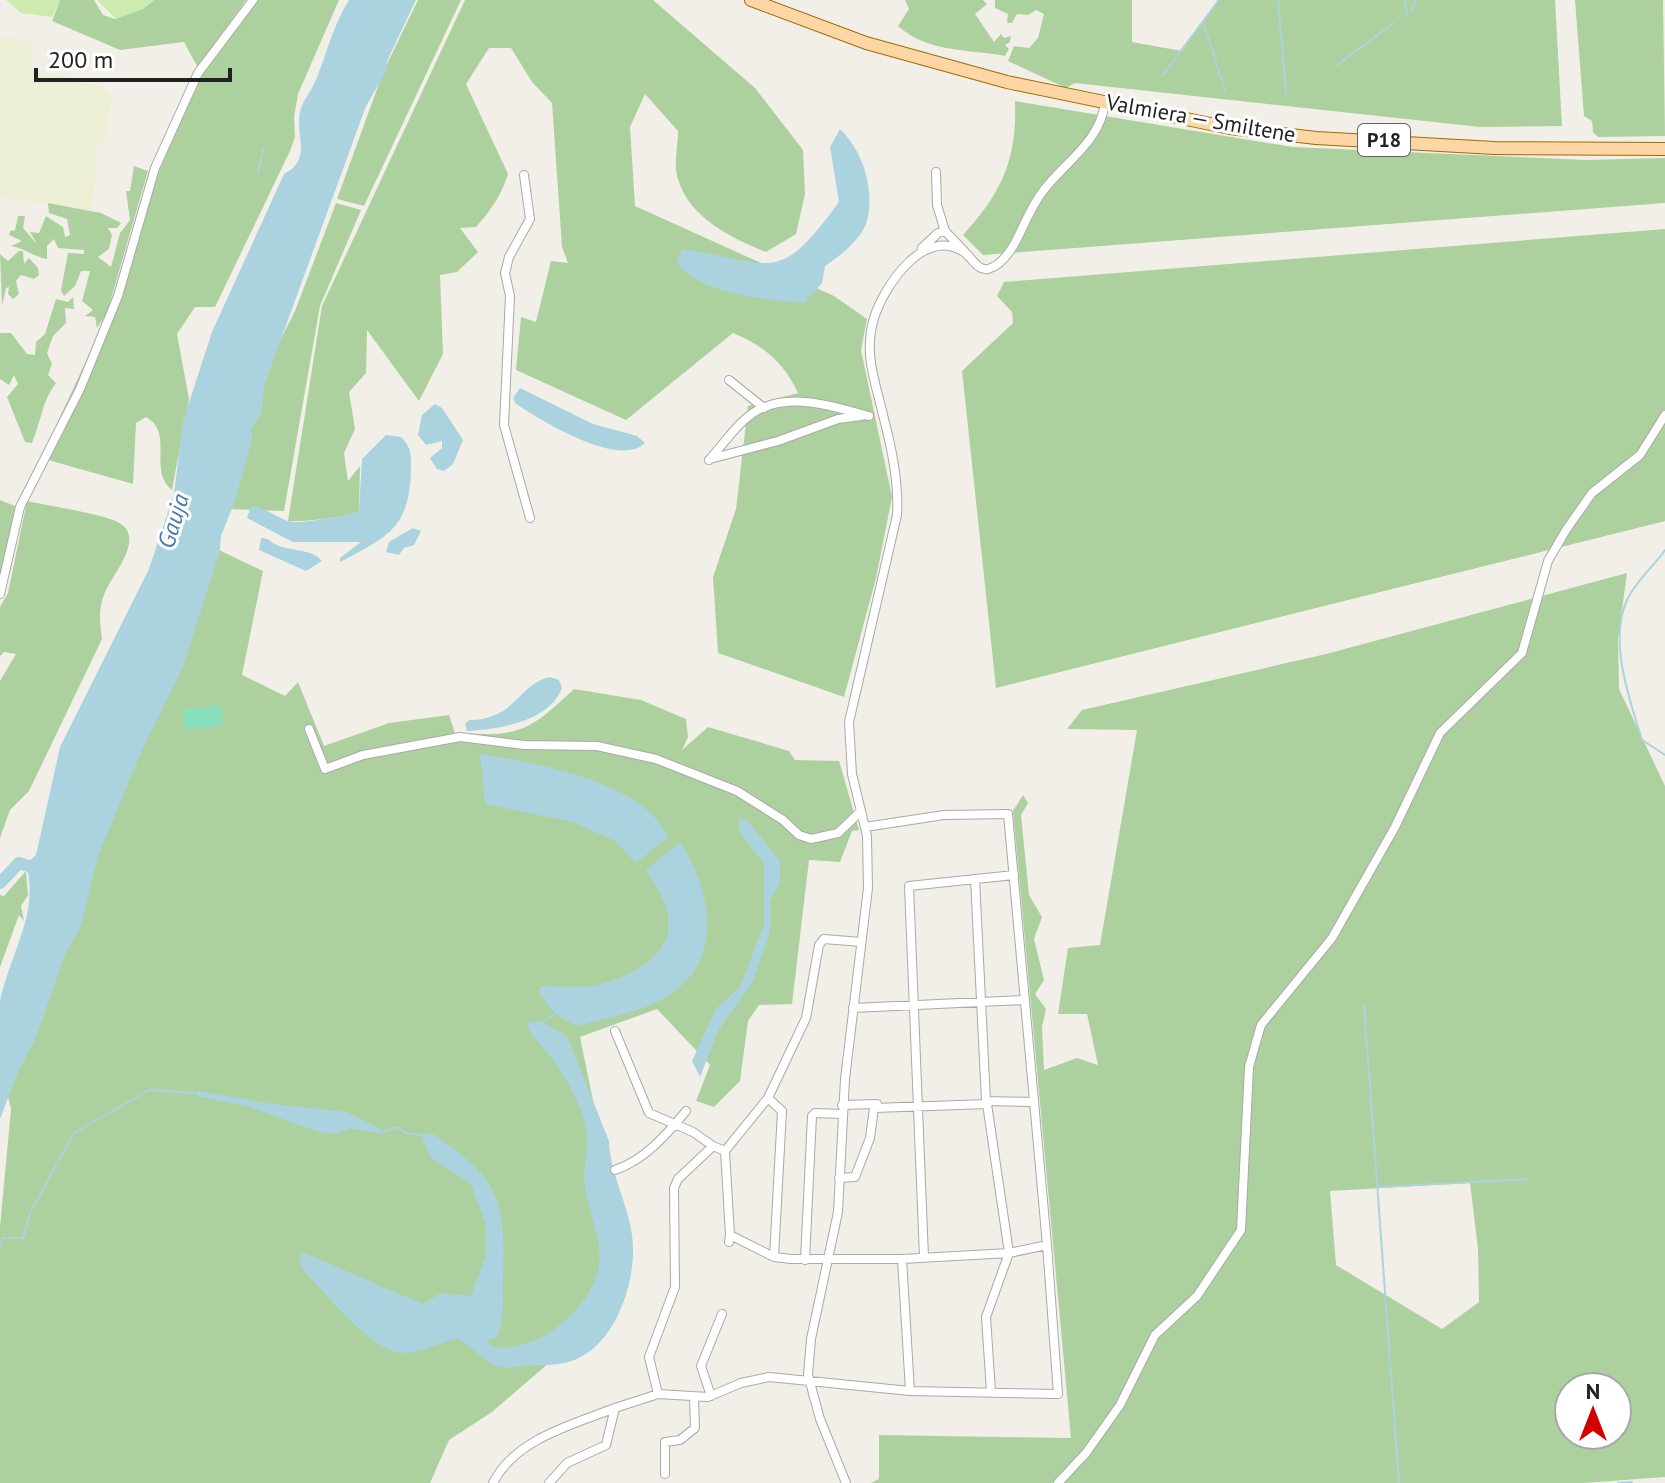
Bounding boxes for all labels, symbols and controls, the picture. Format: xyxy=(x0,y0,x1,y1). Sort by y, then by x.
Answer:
scale bar xyxy=(36,32,230,82)
text: 200 m xyxy=(48,44,113,75)
street label: Valmiera — Smiltene xyxy=(1103,87,1298,148)
road number: P18 xyxy=(1358,124,1410,156)
water label: Gauja xyxy=(150,490,196,552)
north arrow xyxy=(1553,1371,1633,1451)
text: N xyxy=(1586,1377,1600,1405)

